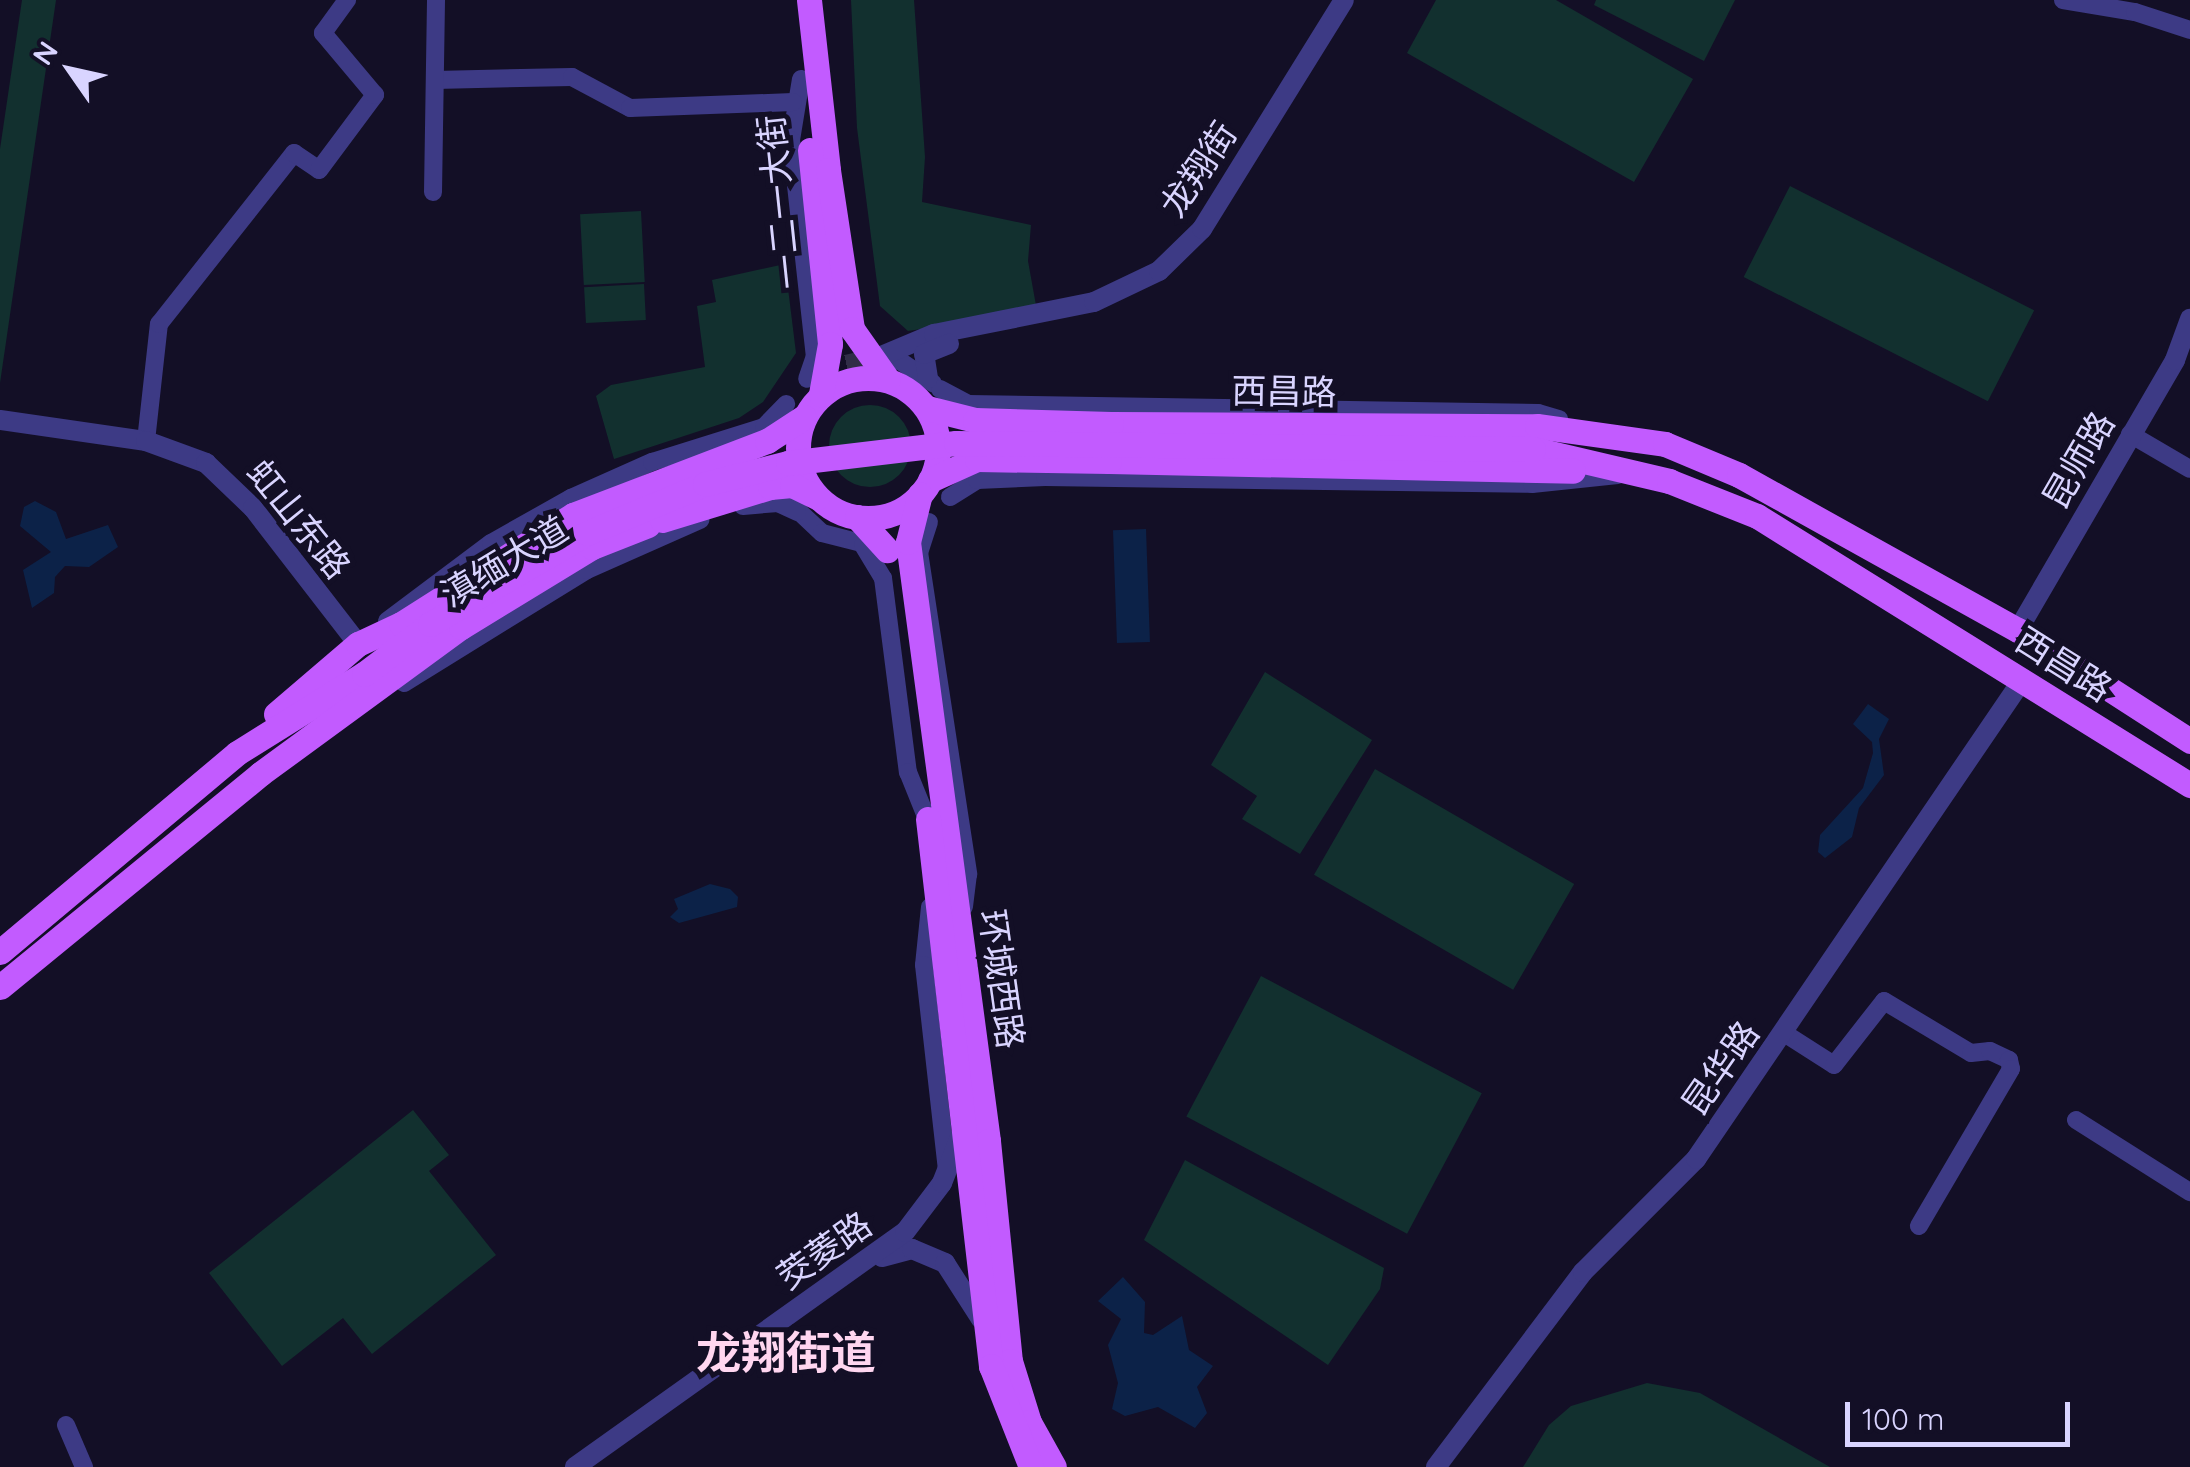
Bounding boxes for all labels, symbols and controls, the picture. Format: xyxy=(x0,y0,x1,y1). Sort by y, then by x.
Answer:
north arrow xyxy=(20,20,120,120)
text: N xyxy=(24,35,65,71)
street label: 一二一大街 xyxy=(749,113,809,291)
street label: 龙翔街 xyxy=(1151,114,1245,224)
street label: 西昌路 xyxy=(1231,369,1337,413)
street label: 昆师路 xyxy=(2034,404,2122,516)
street label: 虹山东路 xyxy=(239,451,359,587)
street label: 滇缅大道 xyxy=(433,507,575,615)
street label: 西昌路 xyxy=(2008,618,2120,710)
street label: 环城西路 xyxy=(971,907,1033,1051)
street label: 昆华路 xyxy=(1673,1013,1767,1123)
street label: 茭菱路 xyxy=(769,1203,879,1297)
district label: 龙翔街道 xyxy=(696,1326,876,1380)
scale bar xyxy=(1850,1382,2075,1444)
text: 100 m xyxy=(1862,1400,1944,1438)

